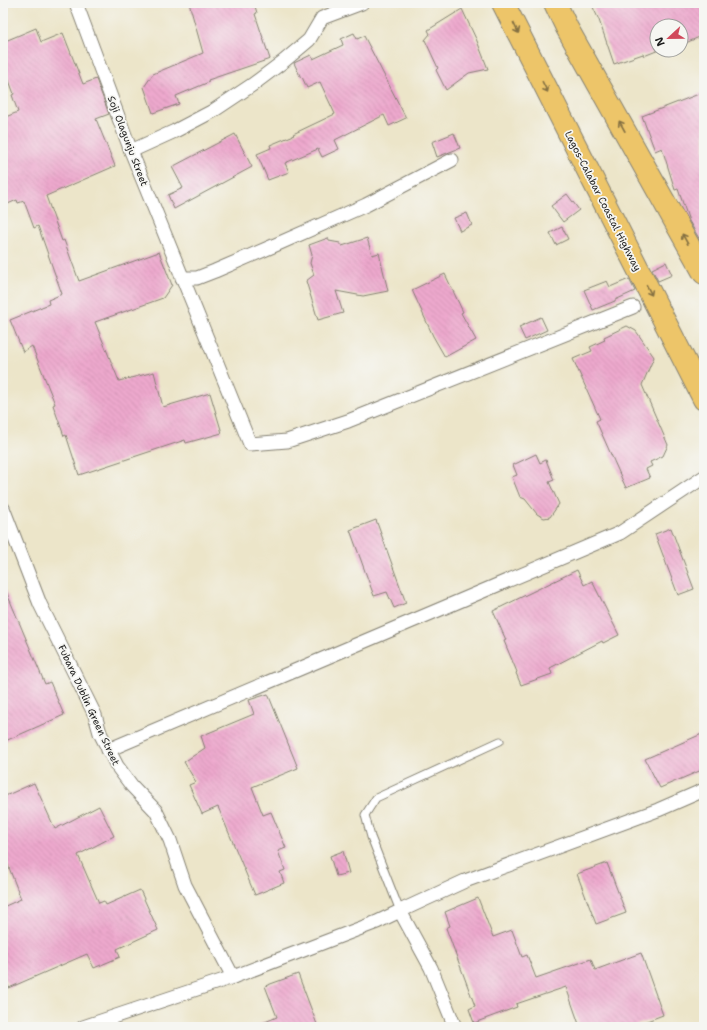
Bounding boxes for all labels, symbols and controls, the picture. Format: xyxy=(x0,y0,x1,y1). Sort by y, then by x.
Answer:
north arrow xyxy=(649,18,689,58)
one-way arrow xyxy=(512,21,520,33)
text: N xyxy=(651,34,669,48)
one-way arrow xyxy=(542,81,550,93)
street label: Soji Olagunju Street xyxy=(105,94,151,188)
one-way arrow xyxy=(617,120,625,132)
street label: Lagos-Calabar Coastal Highway xyxy=(562,129,644,274)
one-way arrow xyxy=(681,233,688,245)
one-way arrow xyxy=(646,284,653,296)
street label: Fubara Dublin Green Street xyxy=(55,643,123,767)

